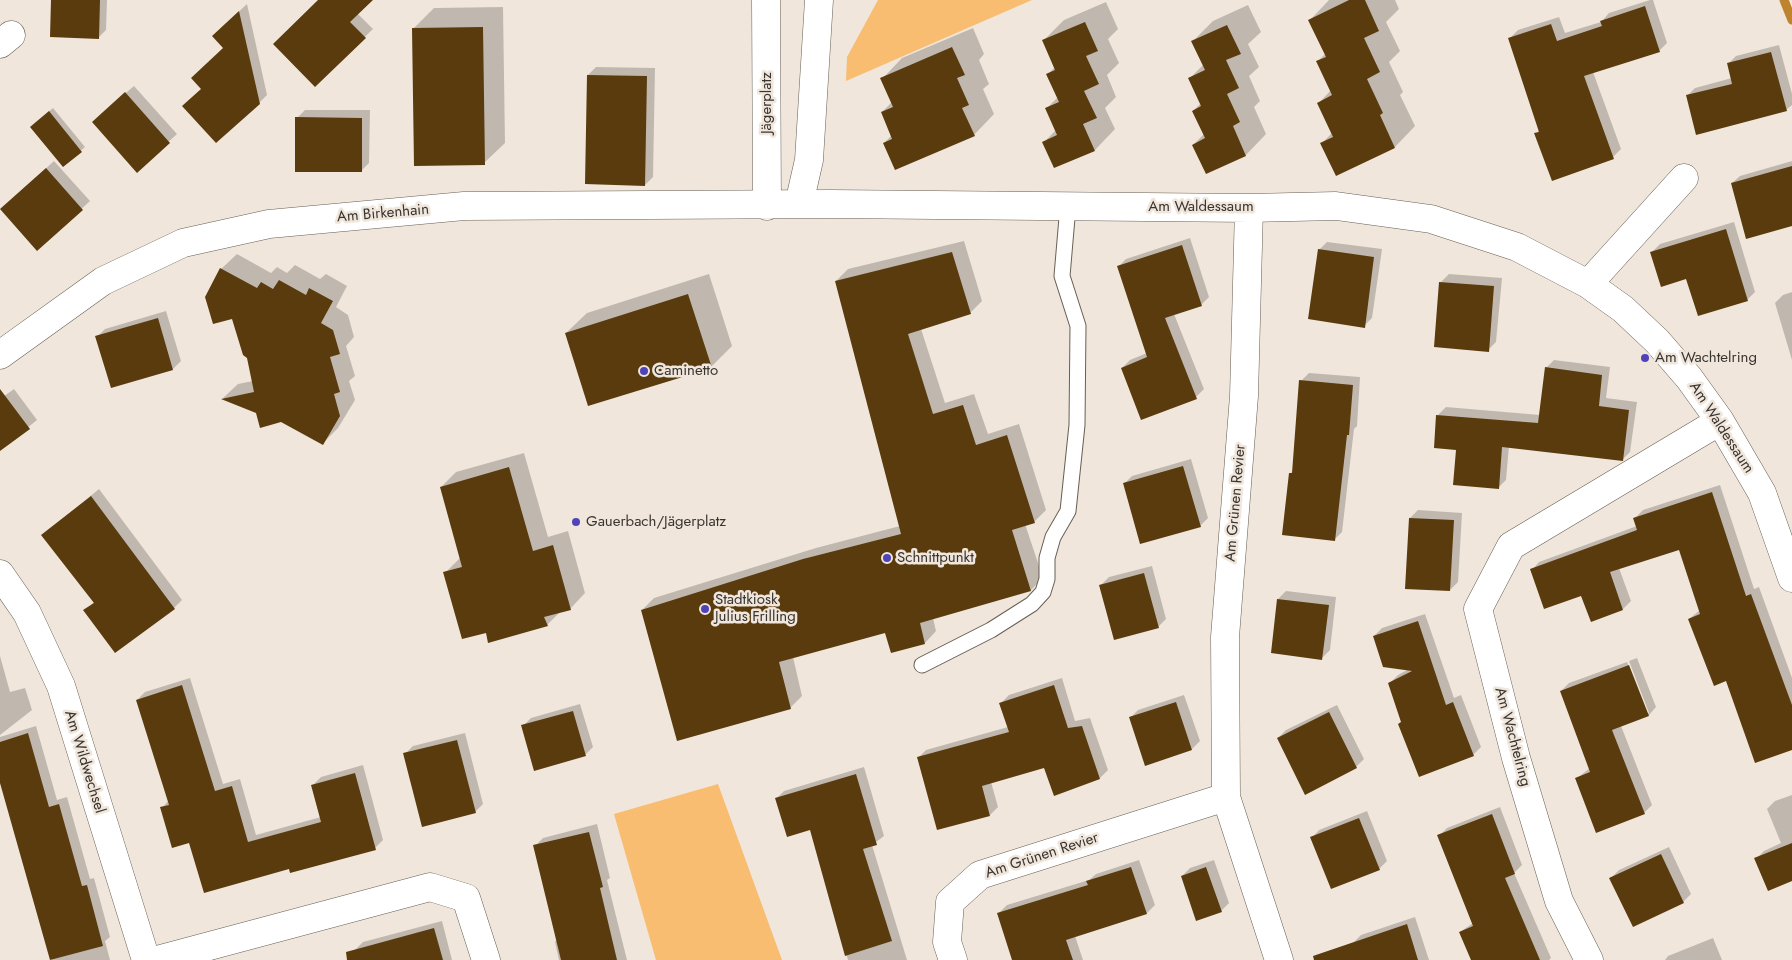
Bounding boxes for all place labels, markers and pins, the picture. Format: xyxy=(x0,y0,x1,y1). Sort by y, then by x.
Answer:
place label: Am Wachtelring xyxy=(1655,349,1757,367)
marker: Am Wachtelring xyxy=(1639,352,1651,364)
place label: Caminetto xyxy=(654,362,718,380)
marker: Caminetto xyxy=(638,365,650,377)
place label: Gauerbach/Jägerplatz xyxy=(586,513,726,531)
marker: Gauerbach/Jägerplatz xyxy=(570,516,582,528)
place label: Schnittpunkt xyxy=(897,549,974,567)
marker: Schnittpunkt xyxy=(881,552,893,564)
place label: Stadtkiosk Julius Frilling xyxy=(715,591,796,626)
marker: Stadtkiosk Julius Frilling xyxy=(699,603,711,615)

